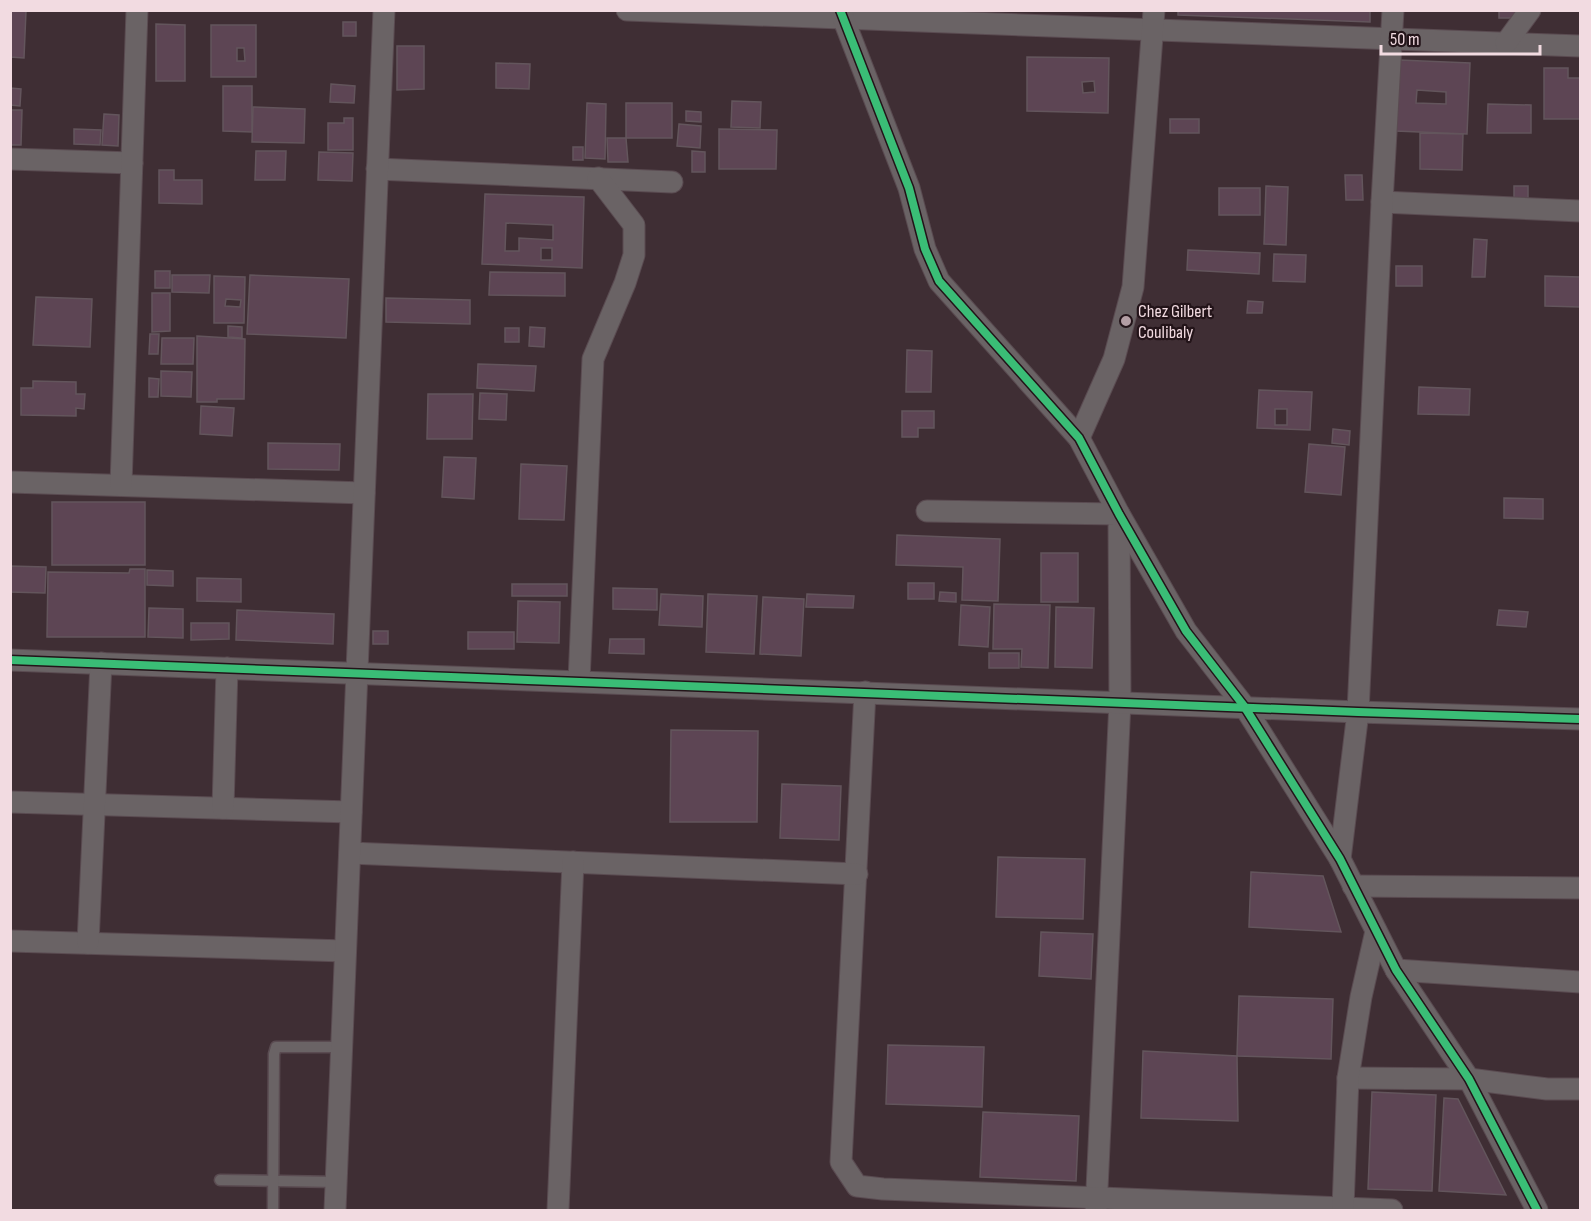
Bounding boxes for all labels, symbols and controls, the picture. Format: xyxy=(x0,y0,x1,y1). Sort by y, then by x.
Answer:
scale bar xyxy=(1381,18,1540,56)
text: 50 m xyxy=(1390,29,1420,50)
place label: Chez Gilbert Coulibaly xyxy=(1138,301,1213,343)
marker: Chez Gilbert Coulibaly xyxy=(1119,314,1133,328)

